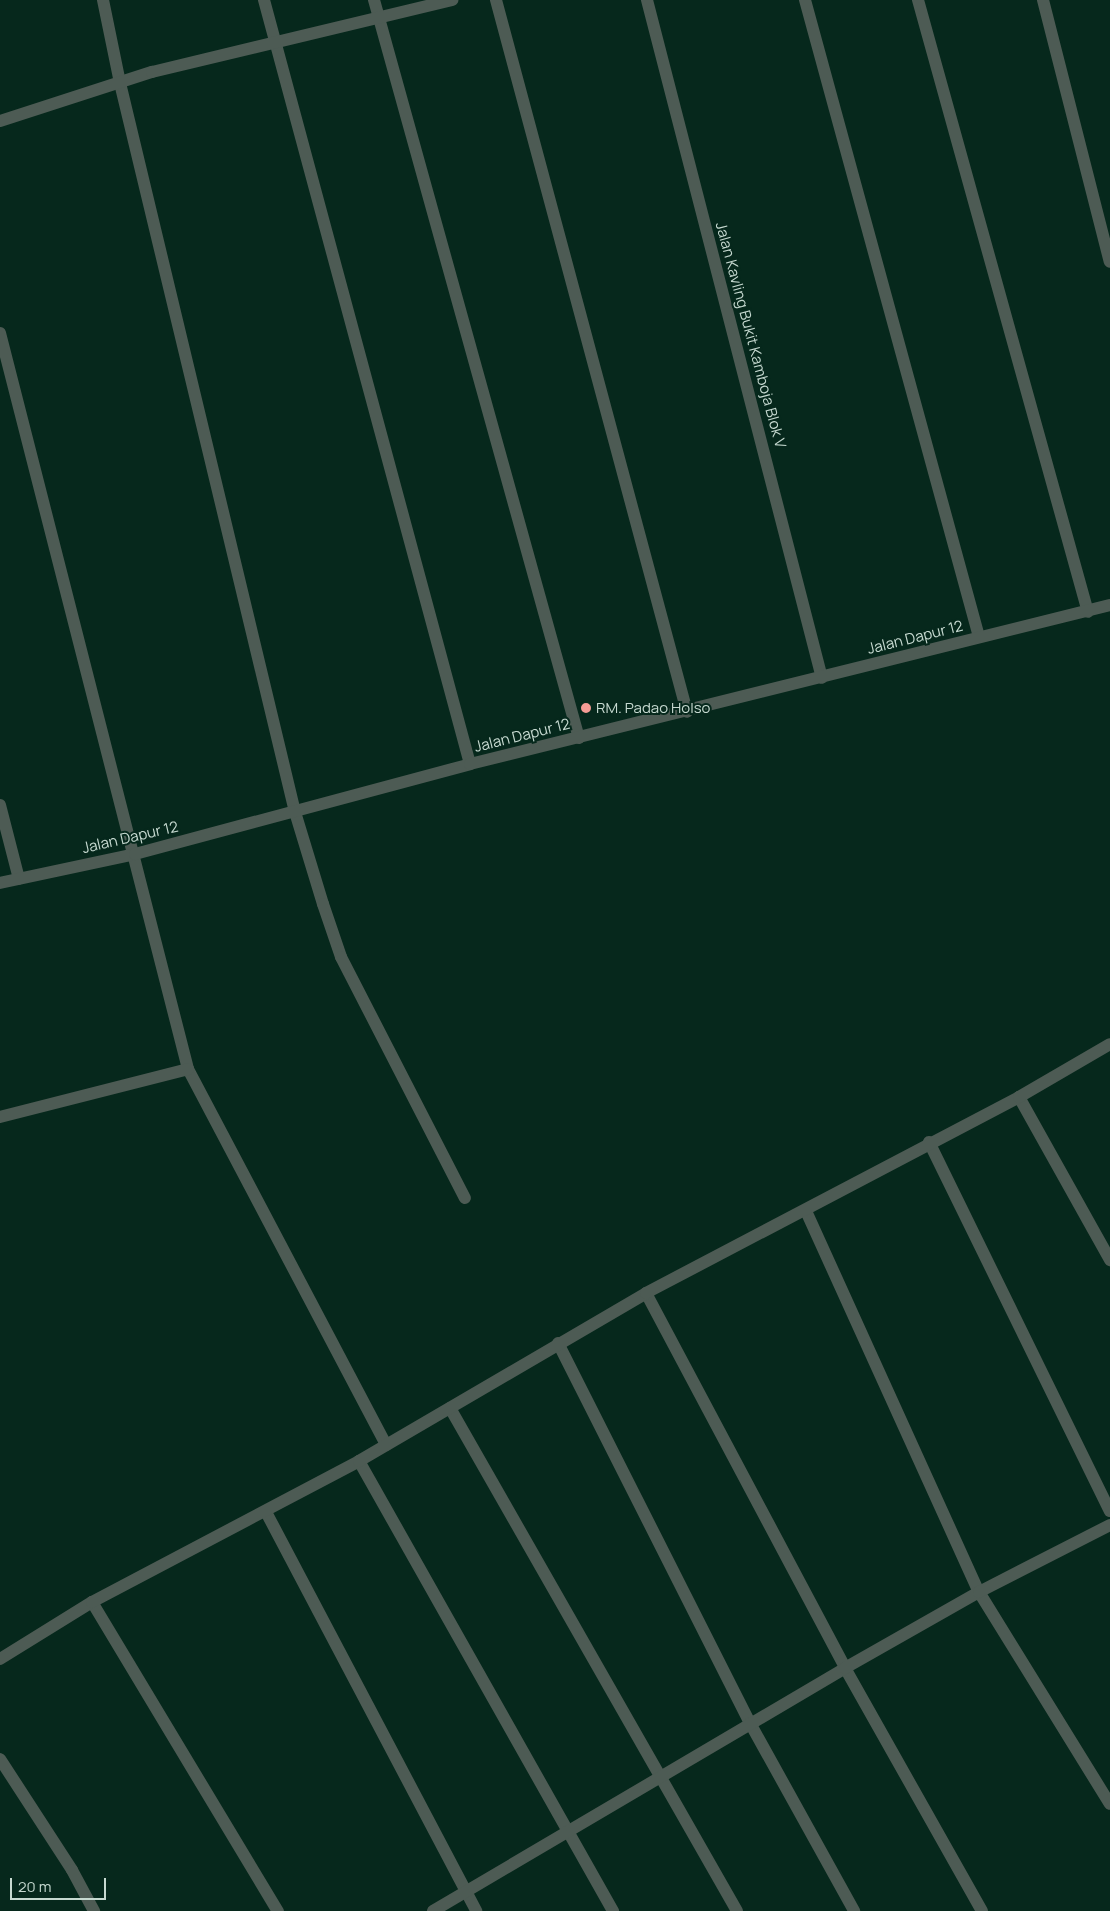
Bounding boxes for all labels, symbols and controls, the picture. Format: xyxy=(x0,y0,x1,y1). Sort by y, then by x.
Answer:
street label: Jalan Kavling Bukit Kamboja Blok V xyxy=(712,220,790,450)
street label: Jalan Dapur 12 xyxy=(865,616,965,658)
place label: RM. Padao Holso xyxy=(596,699,710,717)
marker: RM. Padao Holso xyxy=(580,702,592,714)
street label: Jalan Dapur 12 xyxy=(472,714,572,756)
street label: Jalan Dapur 12 xyxy=(80,817,180,857)
scale bar xyxy=(12,1868,109,1900)
text: 20 m xyxy=(18,1876,51,1897)

